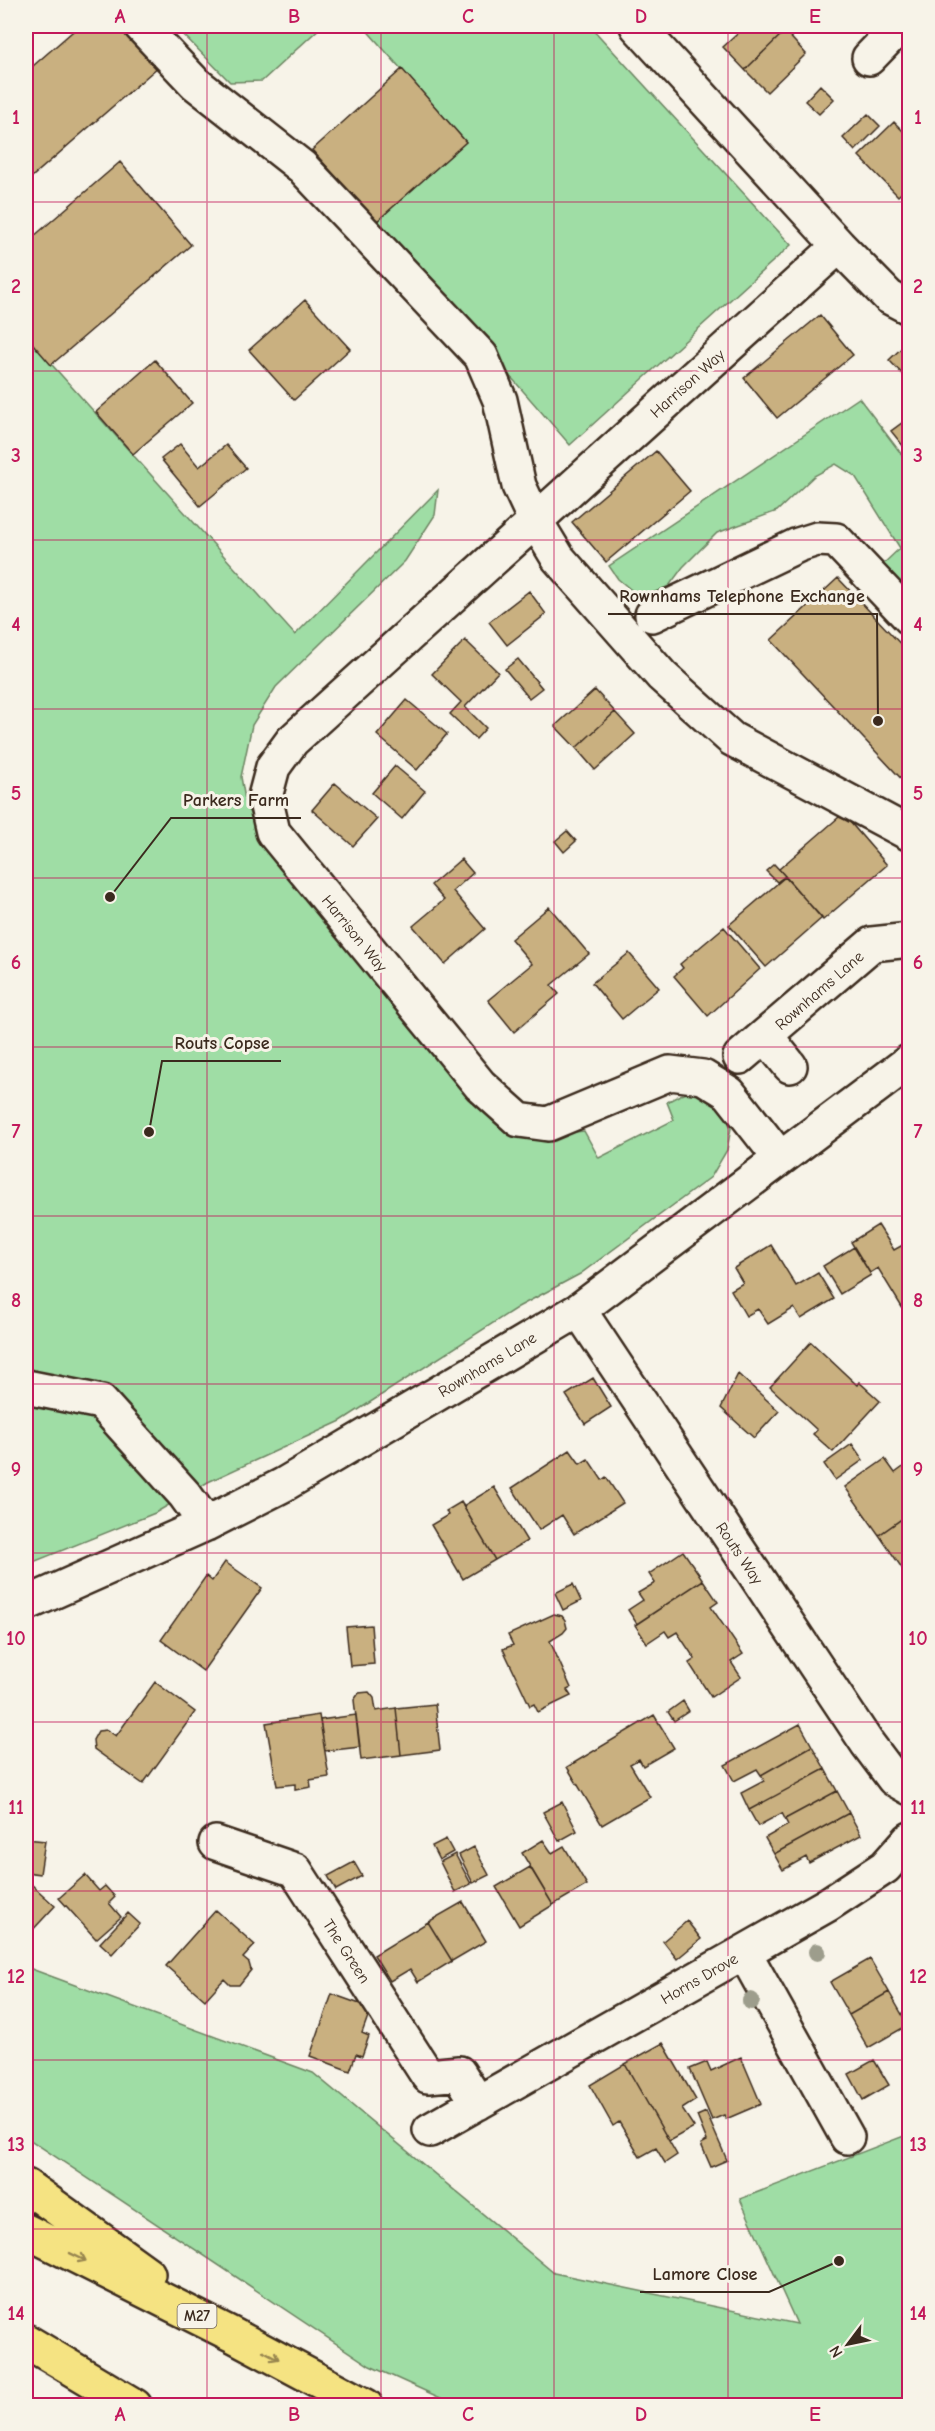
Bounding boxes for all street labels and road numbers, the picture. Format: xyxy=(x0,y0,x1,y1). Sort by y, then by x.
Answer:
street label: Harrison Way xyxy=(647,345,729,422)
street label: Harrison Way xyxy=(318,892,391,976)
street label: Rownhams Lane xyxy=(772,948,867,1034)
street label: Rownhams Lane xyxy=(435,1329,540,1401)
street label: Routs Way xyxy=(712,1519,767,1589)
street label: The Green xyxy=(319,1916,374,1987)
street label: Horns Drove xyxy=(658,1950,741,2008)
road number: M27 xyxy=(178,2304,216,2328)

